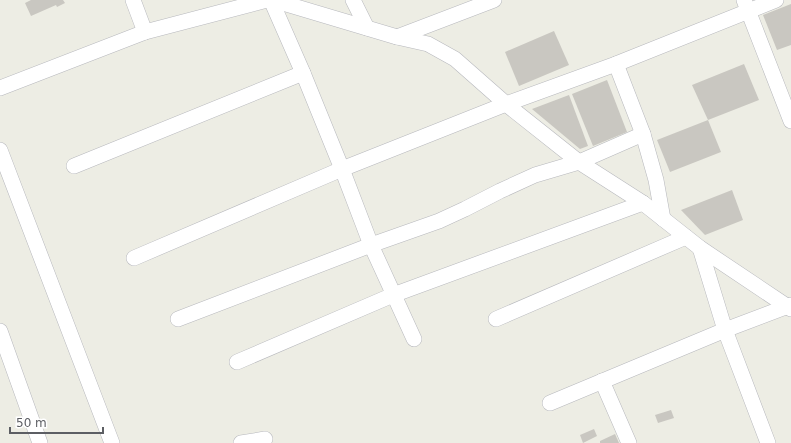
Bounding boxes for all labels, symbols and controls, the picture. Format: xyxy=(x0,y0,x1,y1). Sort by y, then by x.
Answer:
scale bar xyxy=(10,409,103,435)
text: 50 m xyxy=(16,416,47,430)

